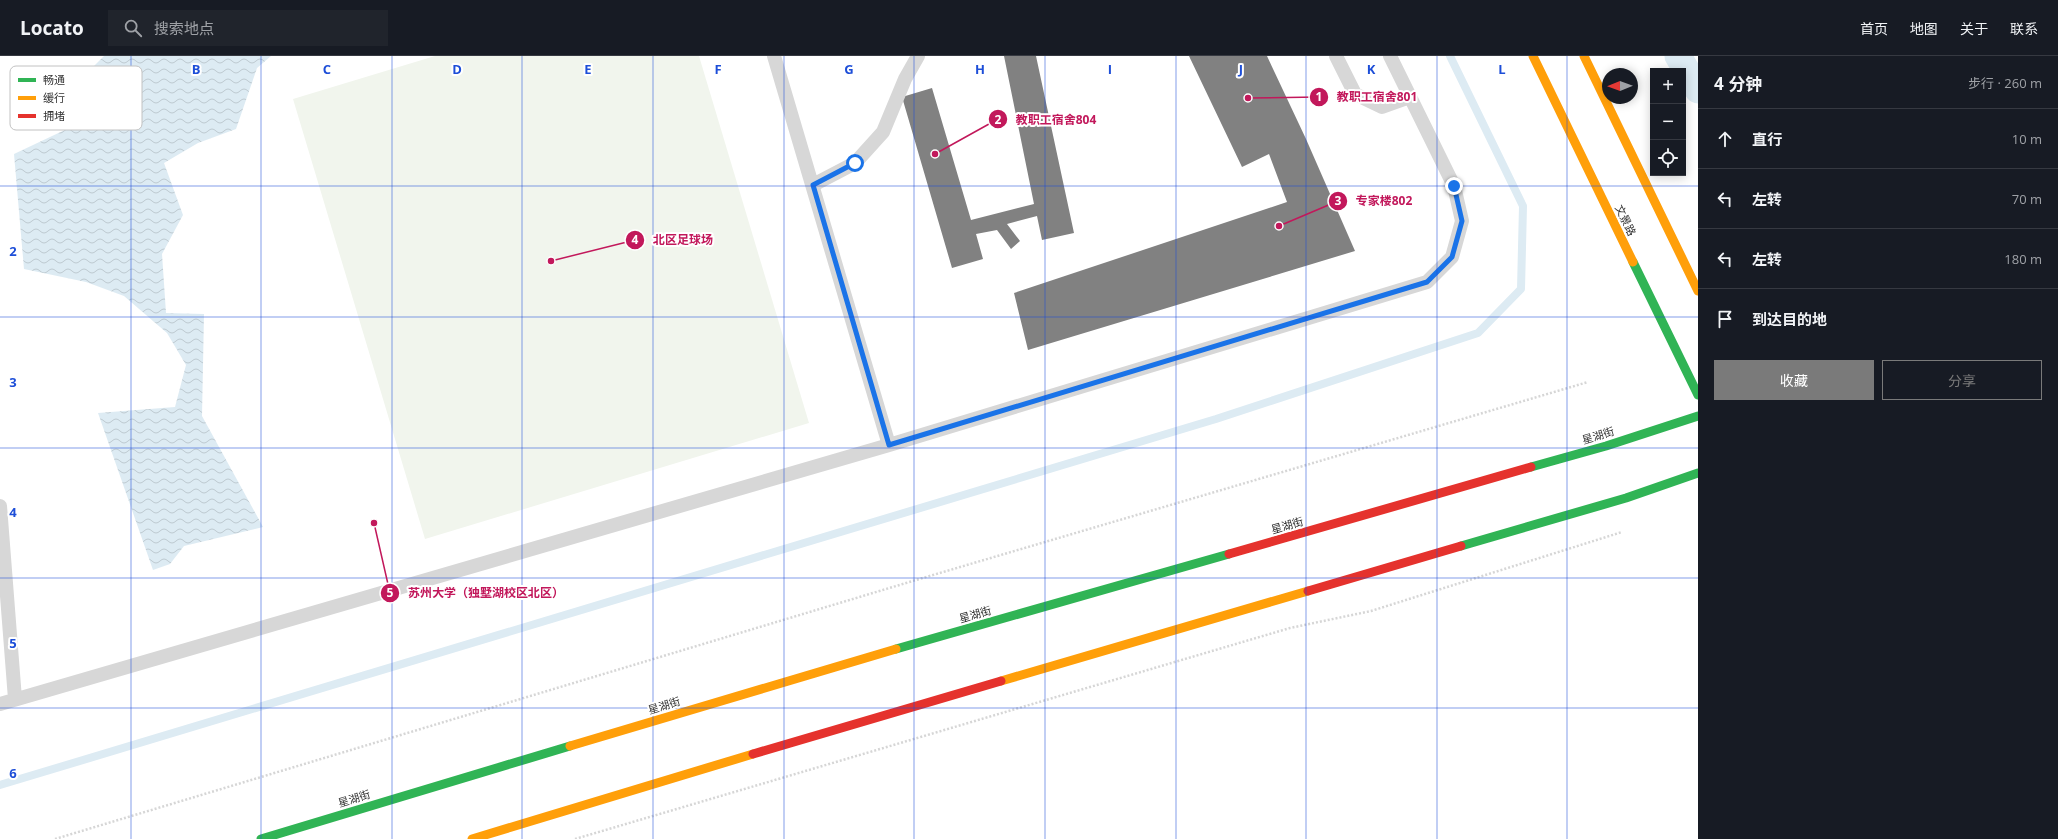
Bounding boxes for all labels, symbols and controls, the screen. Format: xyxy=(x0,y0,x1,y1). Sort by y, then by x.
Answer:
search box xyxy=(108,10,388,46)
text: Locato xyxy=(20,15,84,41)
icon: search xyxy=(122,17,144,39)
text: 搜索地点 xyxy=(154,18,214,38)
text: 首页 xyxy=(1860,19,1888,38)
text: 地图 xyxy=(1910,19,1938,38)
text: 关于 xyxy=(1960,19,1988,38)
text: 联系 xyxy=(2010,19,2038,38)
text: B xyxy=(192,60,201,78)
text: C xyxy=(323,60,331,78)
text: D xyxy=(452,60,462,78)
text: E xyxy=(584,60,592,78)
text: F xyxy=(714,60,722,78)
text: G xyxy=(844,60,854,78)
text: H xyxy=(975,60,985,78)
text: I xyxy=(1108,60,1112,78)
text: J xyxy=(1238,60,1243,78)
text: K xyxy=(1367,60,1376,78)
text: L xyxy=(1498,60,1506,78)
legend xyxy=(10,66,142,130)
north arrow xyxy=(1602,68,1638,104)
map controls xyxy=(1650,68,1686,176)
button: + xyxy=(1650,68,1686,104)
text: 畅通 xyxy=(43,72,65,87)
text: 4 分钟 xyxy=(1714,72,1762,95)
text: 步行 · 260 m xyxy=(1968,74,2042,92)
callout: 教职工宿舍801 xyxy=(1309,85,1425,109)
text: 1 xyxy=(1316,88,1322,105)
text: 教职工宿舍801 xyxy=(1337,88,1417,105)
text: 缓行 xyxy=(43,90,65,105)
button: − xyxy=(1650,104,1686,140)
callout: 教职工宿舍804 xyxy=(988,107,1104,131)
text: 拥堵 xyxy=(43,108,65,123)
text: 2 xyxy=(995,111,1002,128)
text: 教职工宿舍804 xyxy=(1016,111,1096,128)
icon: ahead xyxy=(1714,128,1736,150)
text: 直行 xyxy=(1752,129,1782,149)
text: 10 m xyxy=(2012,130,2042,148)
button: locate xyxy=(1650,140,1686,176)
route start xyxy=(846,154,864,172)
route end xyxy=(1445,177,1463,195)
icon: left xyxy=(1714,188,1736,210)
callout: 专家楼802 xyxy=(1328,189,1421,213)
text: 左转 xyxy=(1752,189,1782,209)
text: 70 m xyxy=(2012,190,2042,208)
text: 3 xyxy=(1335,192,1342,209)
text: 专家楼802 xyxy=(1356,192,1412,209)
street label: 文景路 xyxy=(1612,202,1640,238)
callout: 北区足球场 xyxy=(625,228,721,252)
text: 4 xyxy=(632,231,639,248)
text: 北区足球场 xyxy=(653,231,713,248)
text: 2 xyxy=(9,242,17,260)
icon: left xyxy=(1714,248,1736,270)
text: 左转 xyxy=(1752,249,1782,269)
text: 180 m xyxy=(2004,250,2042,268)
icon: arrive xyxy=(1714,308,1736,330)
text: 到达目的地 xyxy=(1752,309,1827,329)
button: 收藏 xyxy=(1714,360,1874,400)
button: 分享 xyxy=(1882,360,2042,400)
text: 3 xyxy=(9,373,17,391)
street label: 星湖街 xyxy=(1580,423,1616,447)
text: 4 xyxy=(9,503,17,521)
street label: 星湖街 xyxy=(1269,513,1305,537)
callout: 苏州大学（独墅湖校区北区） xyxy=(380,581,572,605)
text: 5 xyxy=(387,584,394,601)
text: 苏州大学（独墅湖校区北区） xyxy=(408,584,564,601)
street label: 星湖街 xyxy=(957,602,993,626)
text: 5 xyxy=(9,634,17,652)
street label: 星湖街 xyxy=(646,693,682,717)
text: 6 xyxy=(9,764,17,782)
street label: 星湖街 xyxy=(336,786,372,810)

